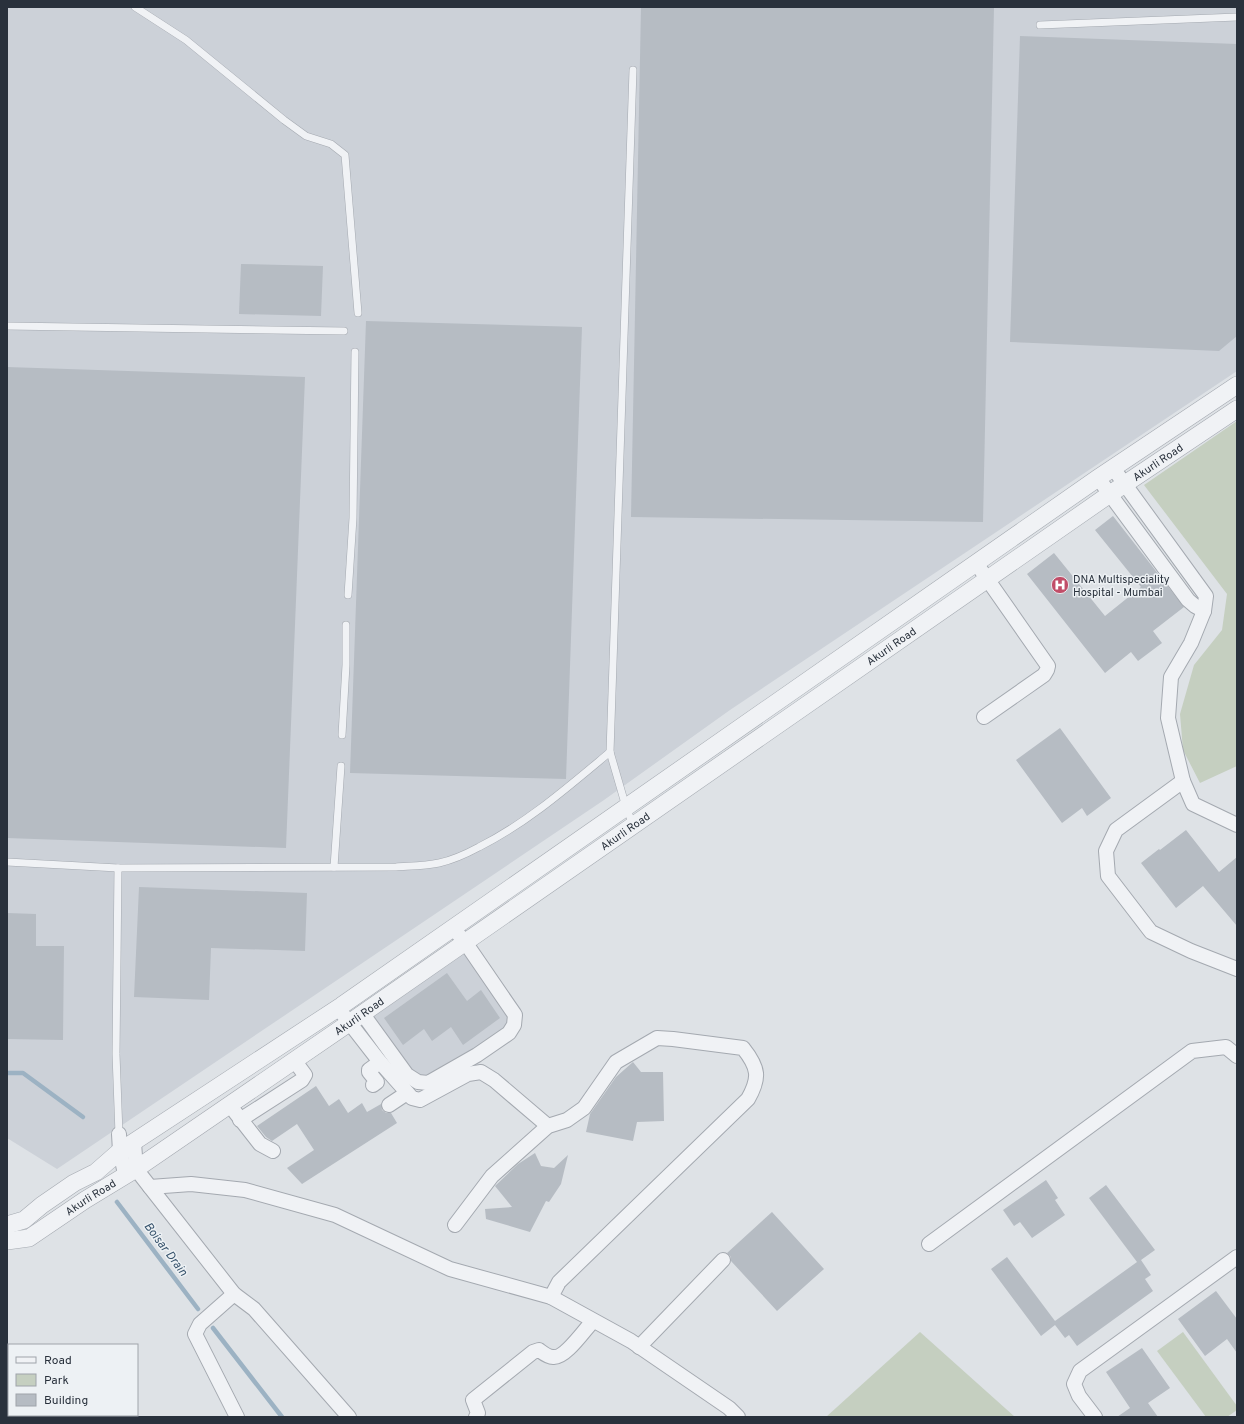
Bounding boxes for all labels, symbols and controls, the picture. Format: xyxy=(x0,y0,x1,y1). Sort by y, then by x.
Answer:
street label: Akurli Road xyxy=(1130,441,1186,485)
place label: DNA Multispeciality Hospital - Mumbai xyxy=(1073,573,1170,600)
hospital icon: DNA Multispeciality Hospital - Mumbai xyxy=(1050,575,1070,595)
street label: Akurli Road xyxy=(864,625,919,669)
street label: Akurli Road xyxy=(598,810,653,854)
street label: Akurli Road xyxy=(332,995,387,1039)
street label: Akurli Road xyxy=(63,1177,119,1219)
water label: Boisar Drain xyxy=(140,1219,191,1280)
legend xyxy=(8,1344,138,1416)
text: Road xyxy=(44,1353,72,1369)
text: Park xyxy=(44,1373,69,1389)
text: Building xyxy=(44,1393,88,1409)

